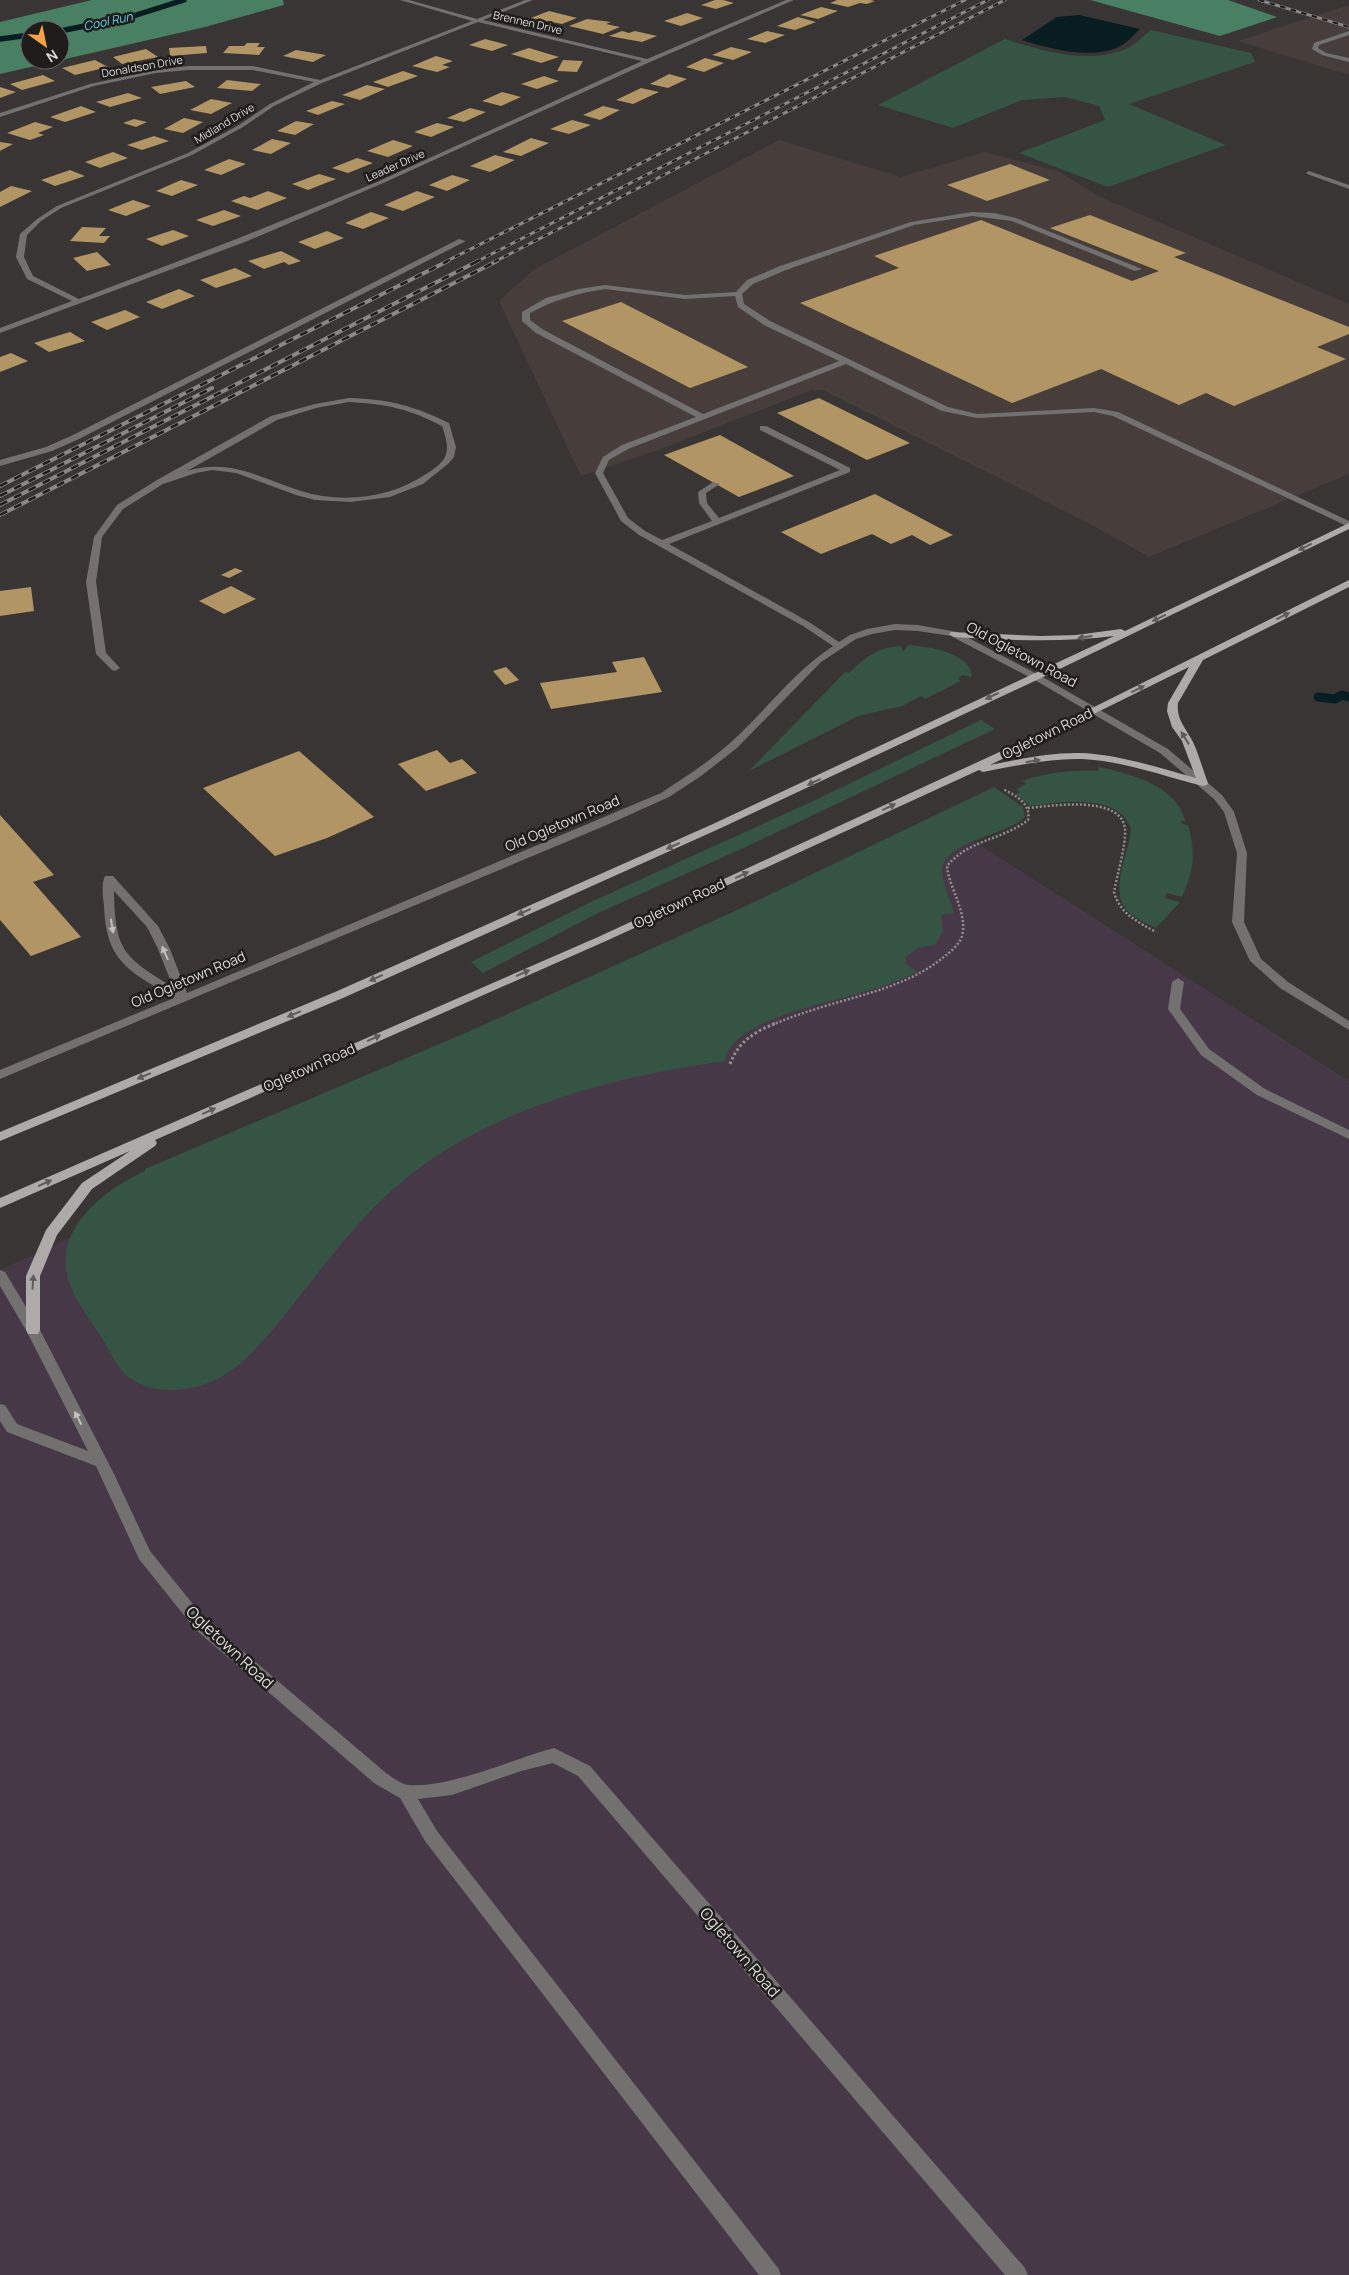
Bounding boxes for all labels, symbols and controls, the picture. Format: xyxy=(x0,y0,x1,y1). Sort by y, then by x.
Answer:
water label: Cool Run xyxy=(82,7,135,34)
street label: Brennen Drive xyxy=(492,7,565,37)
north arrow xyxy=(20,20,70,70)
text: N xyxy=(43,46,62,67)
street label: Donaldson Drive xyxy=(100,51,184,81)
street label: Midland Drive xyxy=(191,99,257,147)
street label: Leader Drive xyxy=(363,145,427,185)
one-way arrow xyxy=(1298,543,1312,551)
one-way arrow xyxy=(1276,612,1291,620)
one-way arrow xyxy=(1152,614,1166,622)
street label: Old Ogletown Road xyxy=(963,617,1081,691)
one-way arrow xyxy=(1077,633,1093,641)
one-way arrow xyxy=(1131,685,1145,693)
one-way arrow xyxy=(985,692,999,700)
street label: Ogletown Road xyxy=(999,703,1095,763)
one-way arrow xyxy=(1180,732,1189,745)
one-way arrow xyxy=(1026,756,1042,764)
one-way arrow xyxy=(807,778,821,786)
street label: Old Ogletown Road xyxy=(502,790,622,856)
one-way arrow xyxy=(882,802,896,810)
one-way arrow xyxy=(666,842,680,850)
one-way arrow xyxy=(735,870,749,878)
street label: Ogletown Road xyxy=(630,874,728,932)
one-way arrow xyxy=(517,908,531,916)
one-way arrow xyxy=(108,919,116,935)
street label: Old Ogletown Road xyxy=(128,946,248,1012)
one-way arrow xyxy=(161,946,169,960)
one-way arrow xyxy=(516,969,530,977)
one-way arrow xyxy=(369,975,383,983)
one-way arrow xyxy=(287,1010,301,1018)
one-way arrow xyxy=(367,1034,381,1042)
street label: Ogletown Road xyxy=(260,1038,358,1096)
one-way arrow xyxy=(137,1073,151,1081)
one-way arrow xyxy=(202,1106,216,1114)
one-way arrow xyxy=(38,1179,52,1187)
one-way arrow xyxy=(30,1273,38,1289)
one-way arrow xyxy=(74,1411,82,1426)
street label: Ogletown Road xyxy=(181,1601,279,1693)
street label: Ogletown Road xyxy=(695,1902,785,2002)

